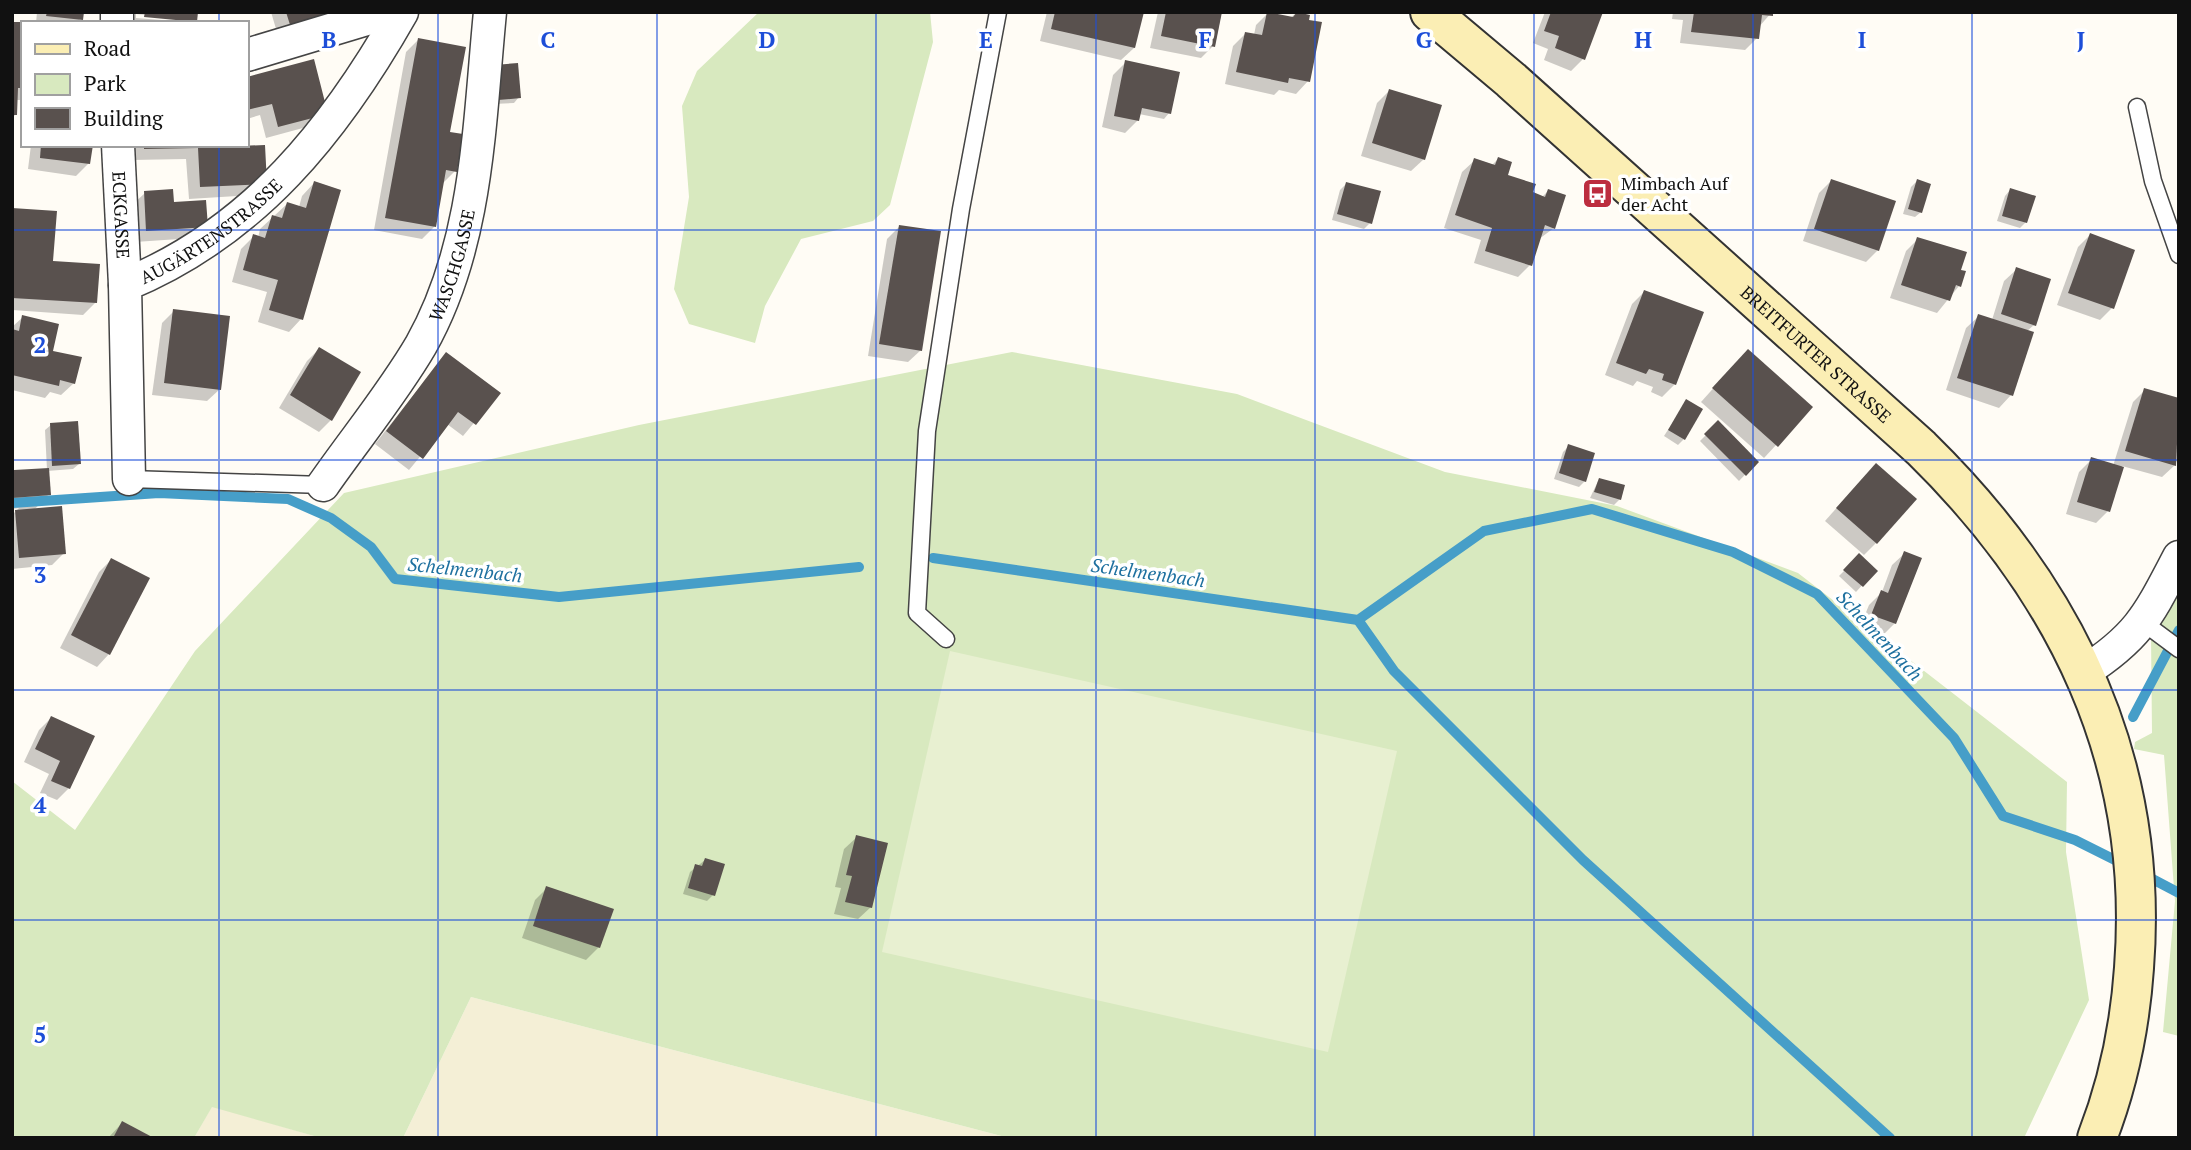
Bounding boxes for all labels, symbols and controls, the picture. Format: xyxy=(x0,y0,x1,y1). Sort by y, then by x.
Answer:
legend xyxy=(21,21,248,147)
text: B xyxy=(322,24,337,55)
text: C xyxy=(541,24,556,55)
text: D xyxy=(759,24,776,55)
text: E xyxy=(979,24,993,55)
text: F xyxy=(1198,24,1212,55)
text: G xyxy=(1416,24,1433,55)
text: H xyxy=(1634,24,1652,55)
text: I xyxy=(1858,24,1866,55)
text: J xyxy=(2077,24,2085,55)
text: Road xyxy=(84,34,131,62)
text: Park xyxy=(84,69,126,97)
text: Building xyxy=(84,104,164,132)
street label: ECKGASSE xyxy=(107,171,136,259)
place label: Mimbach Auf der Acht xyxy=(1621,171,1730,216)
street label: AUGÄRTENSTRASSE xyxy=(136,173,287,289)
bus stop icon: Mimbach Auf der Acht xyxy=(1581,176,1615,210)
street label: WASCHGASSE xyxy=(423,207,480,325)
street label: BREITFURTER STRASSE xyxy=(1736,280,1897,428)
text: 2 xyxy=(34,329,47,360)
water label: Schelmenbach xyxy=(406,551,524,587)
water label: Schelmenbach xyxy=(1089,552,1207,592)
text: 3 xyxy=(34,559,47,590)
water label: Schelmenbach xyxy=(1832,584,1928,686)
text: 4 xyxy=(34,789,47,820)
text: 5 xyxy=(34,1019,47,1050)

